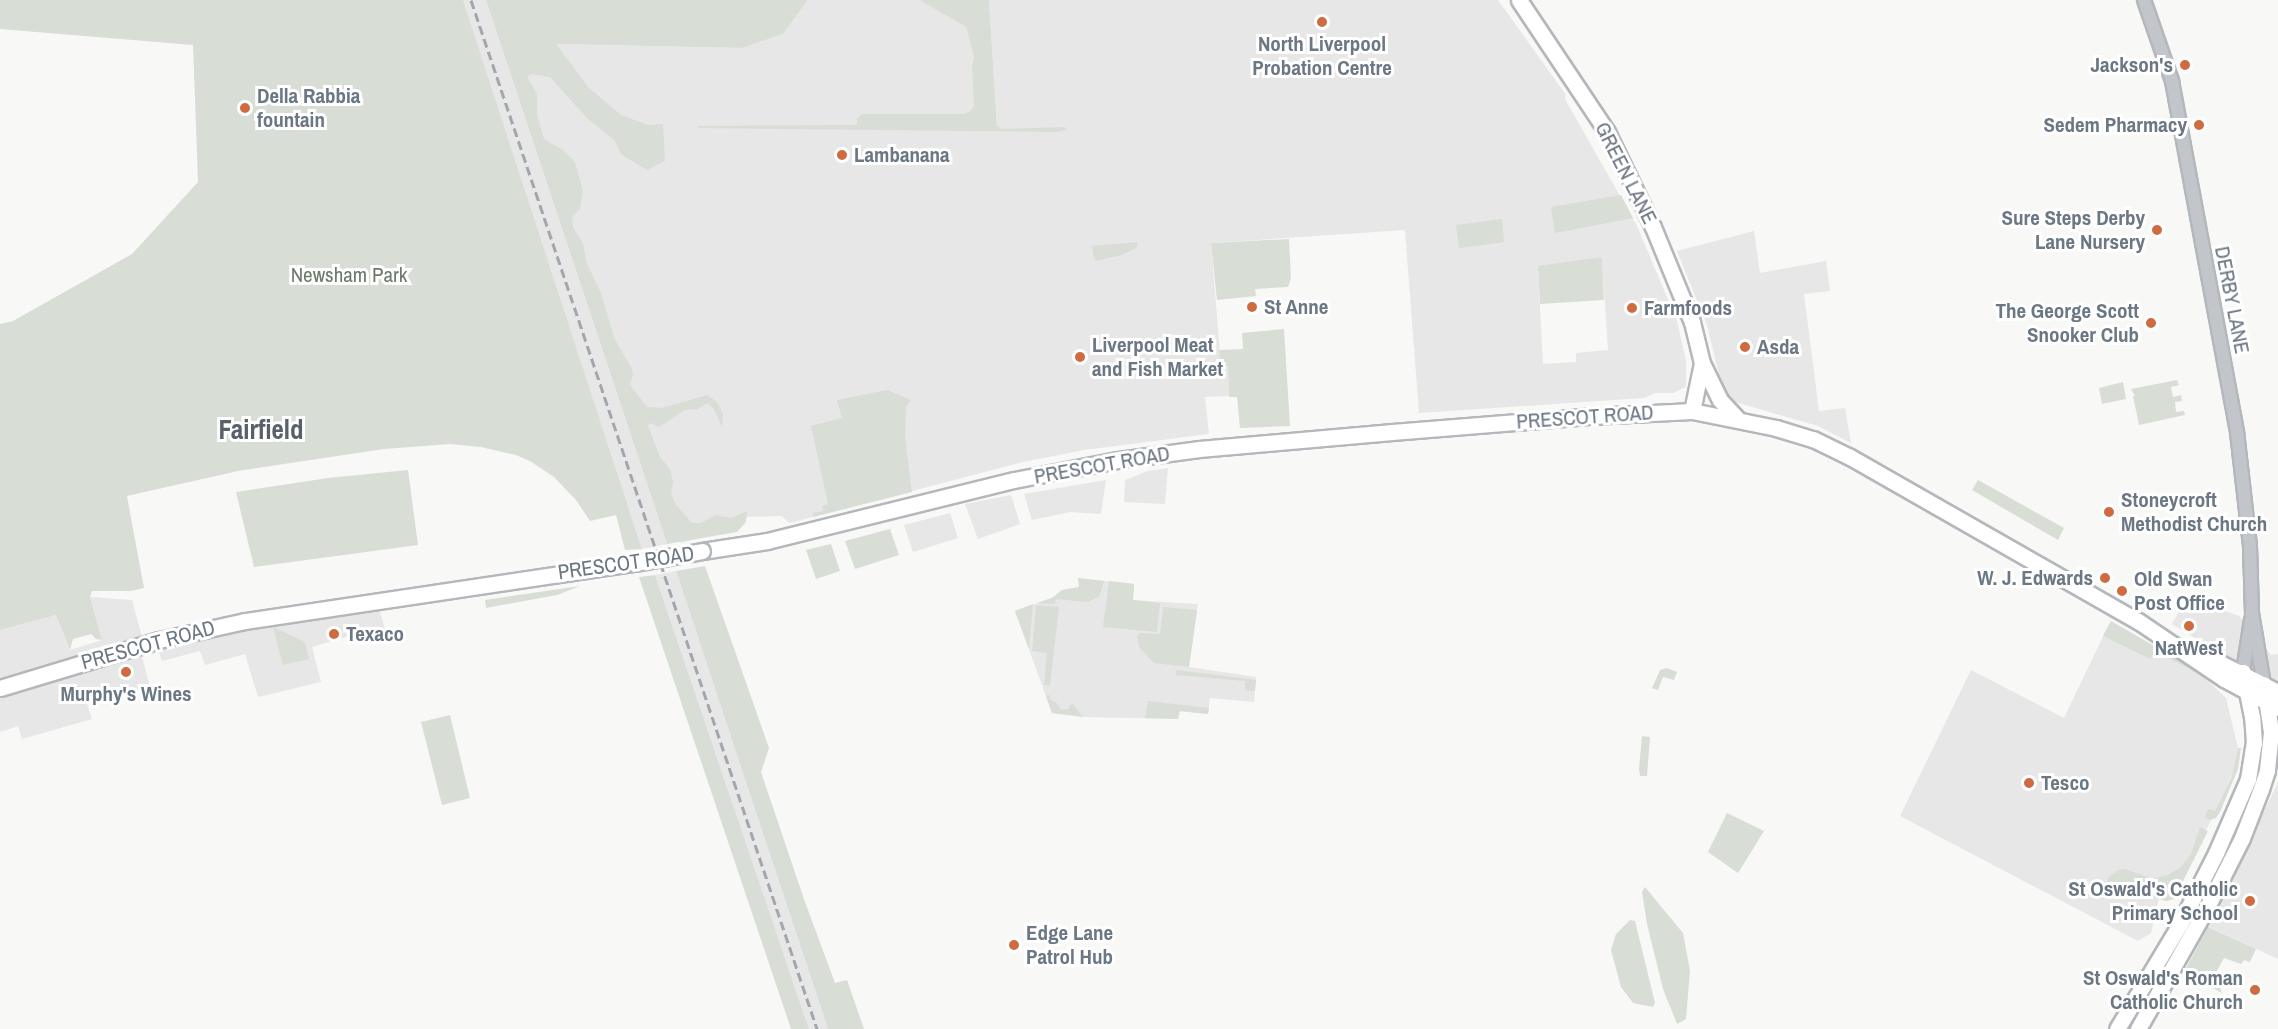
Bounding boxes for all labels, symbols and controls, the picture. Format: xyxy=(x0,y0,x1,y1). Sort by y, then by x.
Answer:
marker: North Liverpool Probation Centre xyxy=(1315,15,1329,29)
place label: North Liverpool Probation Centre xyxy=(1252,31,1392,81)
place label: Jackson's xyxy=(2090,52,2173,78)
marker: Jackson's xyxy=(2178,58,2192,72)
place label: Della Rabbia fountain xyxy=(257,83,360,133)
marker: Della Rabbia fountain xyxy=(238,101,252,115)
place label: Sedem Pharmacy xyxy=(2043,112,2187,138)
street label: GREEN LANE xyxy=(1590,118,1662,228)
marker: Sedem Pharmacy xyxy=(2192,118,2206,132)
place label: Lambanana xyxy=(854,142,950,168)
marker: Lambanana xyxy=(835,148,849,162)
place label: Sure Steps Derby Lane Nursery xyxy=(2001,205,2145,255)
marker: Sure Steps Derby Lane Nursery xyxy=(2150,223,2164,237)
street label: DERBY LANE xyxy=(2209,244,2255,356)
park label: Newsham Park xyxy=(291,262,407,288)
place label: St Anne xyxy=(1264,294,1329,320)
place label: Farmfoods xyxy=(1644,295,1732,321)
place label: The George Scott Snooker Club xyxy=(1995,298,2139,348)
marker: St Anne xyxy=(1245,300,1259,314)
marker: Farmfoods xyxy=(1625,301,1639,315)
marker: The George Scott Snooker Club xyxy=(2144,316,2158,330)
place label: Liverpool Meat and Fish Market xyxy=(1092,332,1223,382)
place label: Asda xyxy=(1757,334,1799,360)
marker: Asda xyxy=(1738,340,1752,354)
marker: Liverpool Meat and Fish Market xyxy=(1073,350,1087,364)
street label: PRESCOT ROAD xyxy=(1515,400,1655,434)
district label: Fairfield xyxy=(218,414,304,446)
street label: PRESCOT ROAD xyxy=(1032,441,1172,489)
place label: Stoneycroft Methodist Church xyxy=(2121,487,2267,537)
marker: Stoneycroft Methodist Church xyxy=(2102,505,2116,519)
street label: PRESCOT ROAD xyxy=(556,541,696,585)
place label: W. J. Edwards xyxy=(1977,565,2093,591)
place label: Old Swan Post Office xyxy=(2134,566,2225,616)
marker: W. J. Edwards xyxy=(2098,571,2112,585)
marker: Old Swan Post Office xyxy=(2115,584,2129,598)
street label: PRESCOT ROAD xyxy=(78,615,218,675)
marker: NatWest xyxy=(2182,619,2196,633)
place label: Texaco xyxy=(346,621,404,647)
marker: Texaco xyxy=(327,627,341,641)
place label: NatWest xyxy=(2155,635,2223,661)
marker: Murphy's Wines xyxy=(119,665,133,679)
place label: Murphy's Wines xyxy=(60,681,192,707)
place label: Tesco xyxy=(2041,770,2090,796)
marker: Tesco xyxy=(2022,776,2036,790)
place label: St Oswald's Catholic Primary School xyxy=(2068,876,2238,926)
marker: St Oswald's Catholic Primary School xyxy=(2243,894,2257,908)
place label: Edge Lane Patrol Hub xyxy=(1026,920,1113,970)
marker: Edge Lane Patrol Hub xyxy=(1007,938,1021,952)
place label: St Oswald's Roman Catholic Church xyxy=(2083,965,2243,1015)
marker: St Oswald's Roman Catholic Church xyxy=(2248,983,2262,997)

